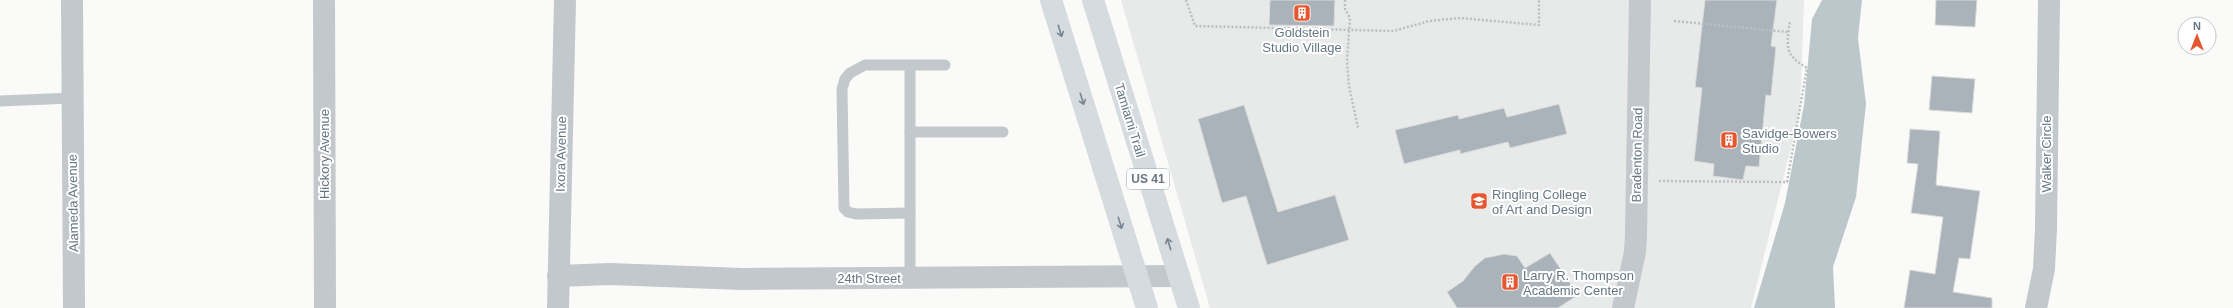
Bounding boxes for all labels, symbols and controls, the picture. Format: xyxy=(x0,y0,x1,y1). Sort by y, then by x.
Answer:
building icon: Goldstein Studio Village xyxy=(1292,3,1312,23)
north arrow xyxy=(2177,16,2217,56)
text: N xyxy=(2193,20,2201,32)
one-way arrow xyxy=(1057,24,1064,37)
place label: Goldstein Studio Village xyxy=(1262,25,1342,55)
street label: Tamiami Trail xyxy=(1112,81,1148,159)
one-way arrow xyxy=(1079,93,1086,106)
street label: Bradenton Road xyxy=(1629,108,1645,202)
street label: Hickory Avenue xyxy=(317,109,332,199)
street label: Ixora Avenue xyxy=(553,116,569,192)
street label: Walker Circle xyxy=(2039,116,2054,192)
place label: Savidge-Bowers Studio xyxy=(1742,126,1837,156)
building icon: Savidge-Bowers Studio xyxy=(1719,130,1739,150)
street label: Alameda Avenue xyxy=(65,154,81,252)
road number: US 41 xyxy=(1127,169,1169,189)
place label: Ringling College of Art and Design xyxy=(1492,187,1592,217)
school or university icon: Ringling College of Art and Design xyxy=(1469,191,1489,211)
one-way arrow xyxy=(1117,217,1124,230)
one-way arrow xyxy=(1165,238,1172,251)
place label: Larry R. Thompson Academic Center xyxy=(1523,268,1634,298)
street label: 24th Street xyxy=(837,271,901,286)
building icon: Larry R. Thompson Academic Center xyxy=(1500,272,1520,292)

